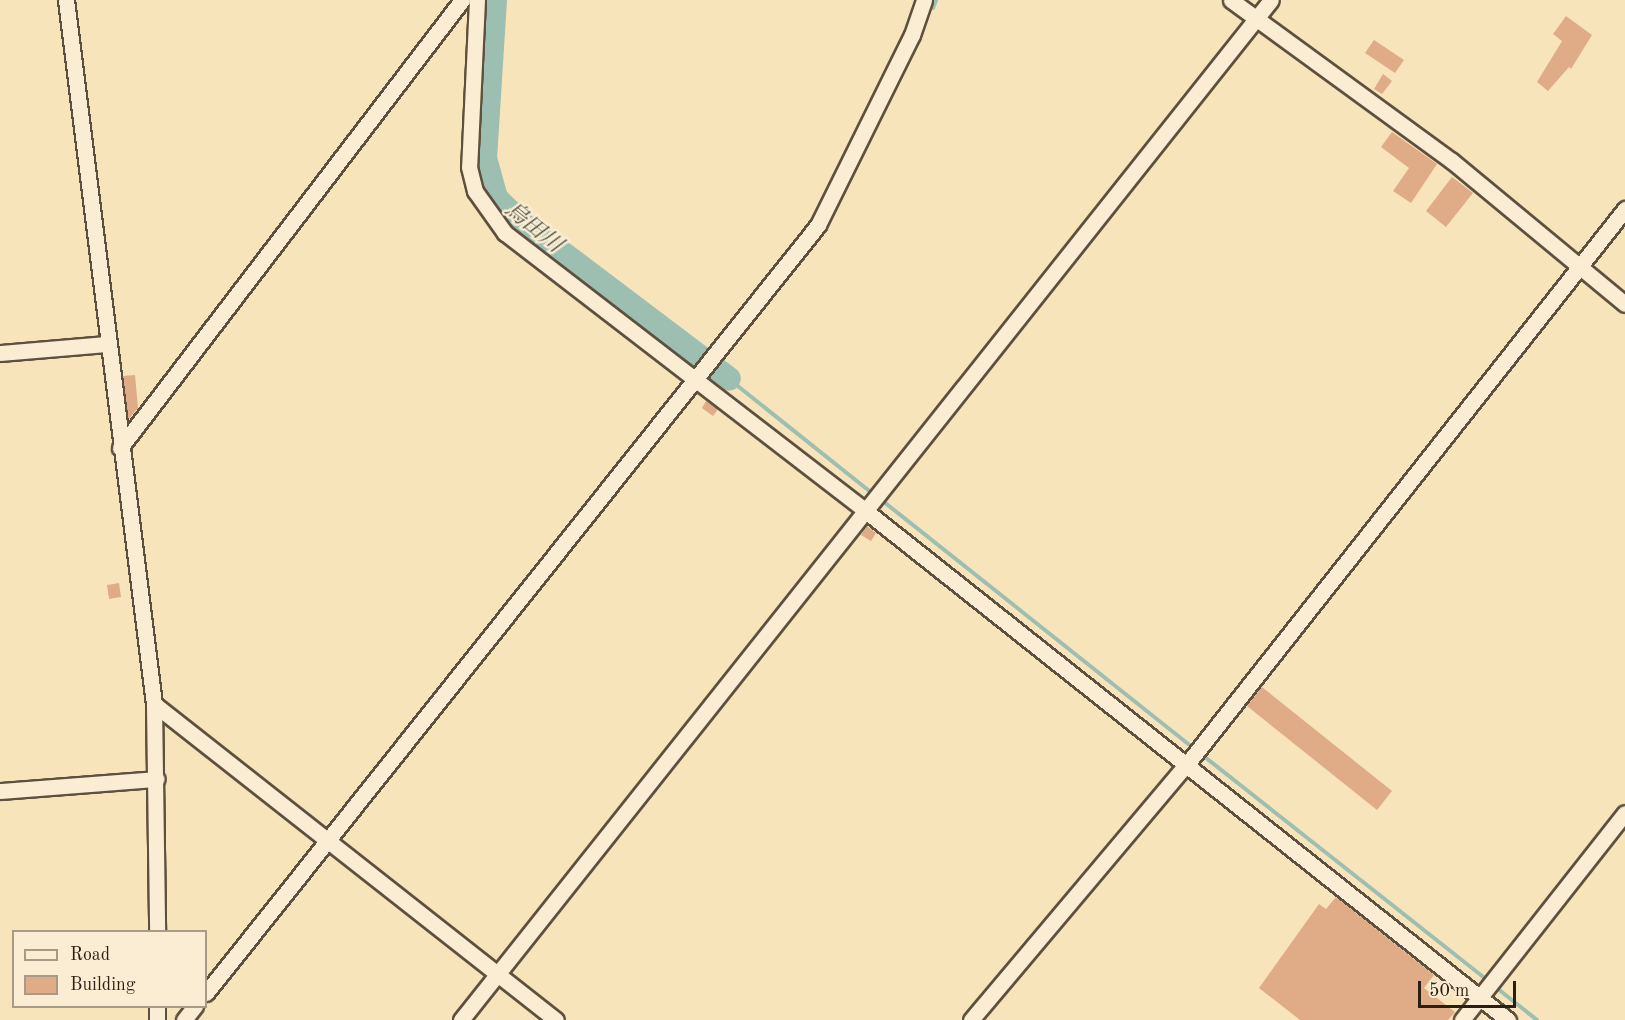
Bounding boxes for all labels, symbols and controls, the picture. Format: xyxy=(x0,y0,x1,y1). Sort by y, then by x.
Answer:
water label: 烏田川 xyxy=(499,197,567,259)
legend xyxy=(12,930,207,1008)
text: Road xyxy=(70,946,110,964)
scale bar xyxy=(1421,969,1518,1007)
text: Building xyxy=(70,976,135,994)
text: 50 m xyxy=(1429,982,1469,1000)

